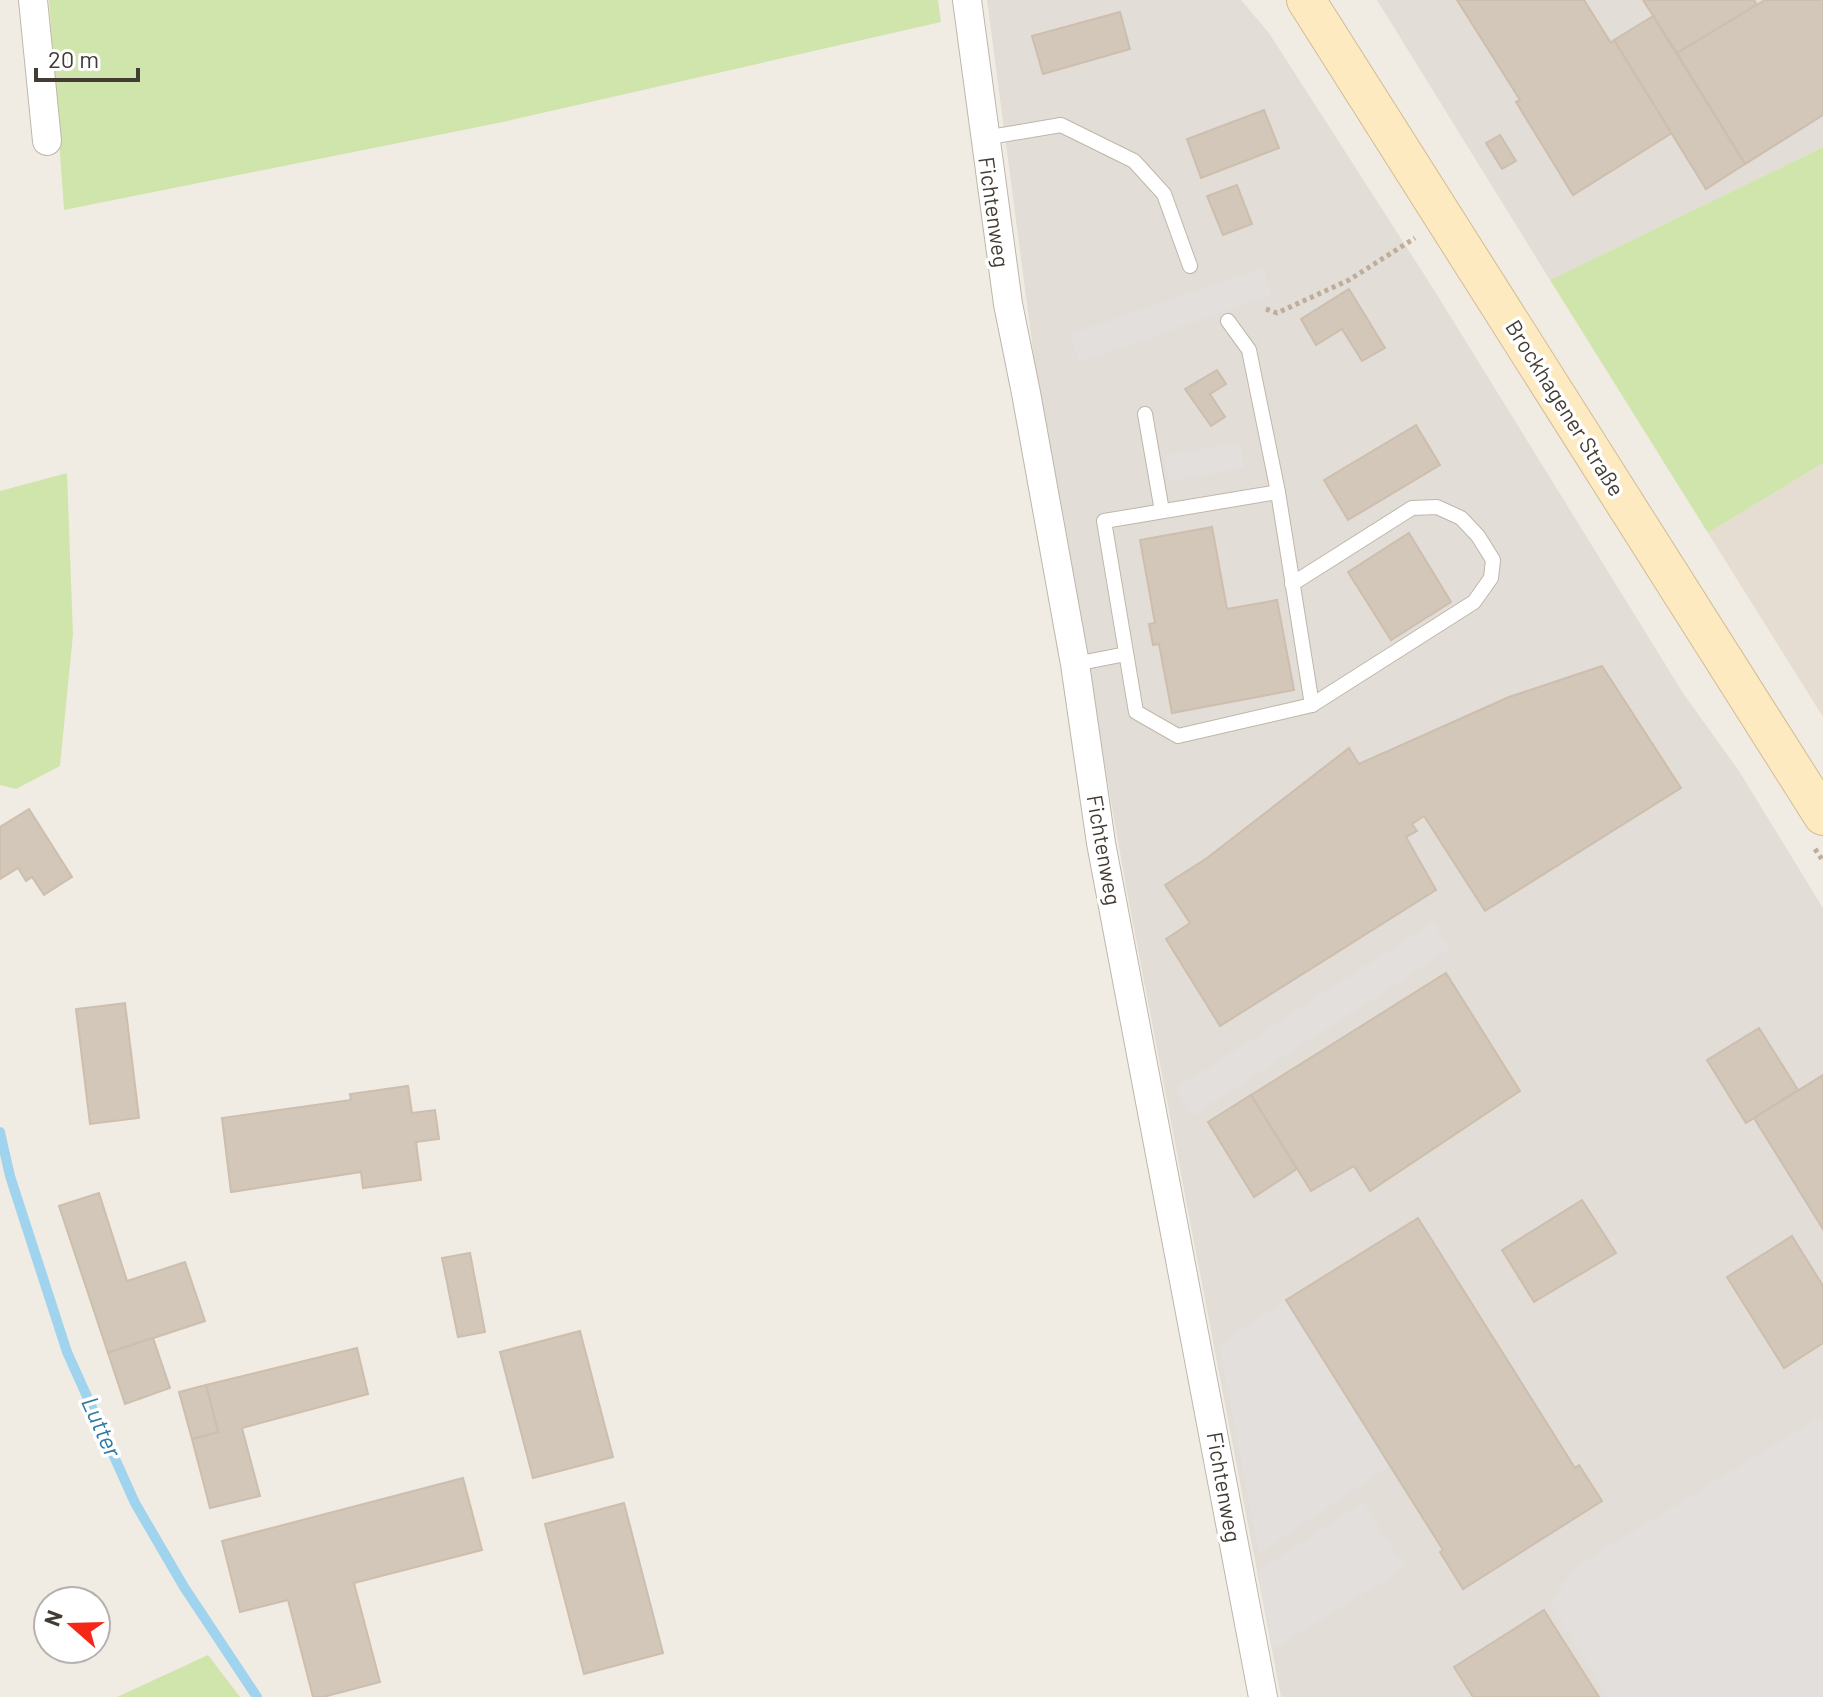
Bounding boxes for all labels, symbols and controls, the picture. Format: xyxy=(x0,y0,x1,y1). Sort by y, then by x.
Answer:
scale bar xyxy=(36,32,138,82)
text: 20 m xyxy=(48,44,99,73)
street label: Fichtenweg xyxy=(974,155,1016,269)
street label: Brockhagener Straße xyxy=(1501,315,1631,500)
street label: Fichtenweg xyxy=(1083,793,1127,907)
water label: Lutter xyxy=(76,1392,129,1463)
street label: Fichtenweg xyxy=(1203,1430,1247,1544)
north arrow xyxy=(32,1585,112,1665)
text: N xyxy=(38,1606,67,1629)

